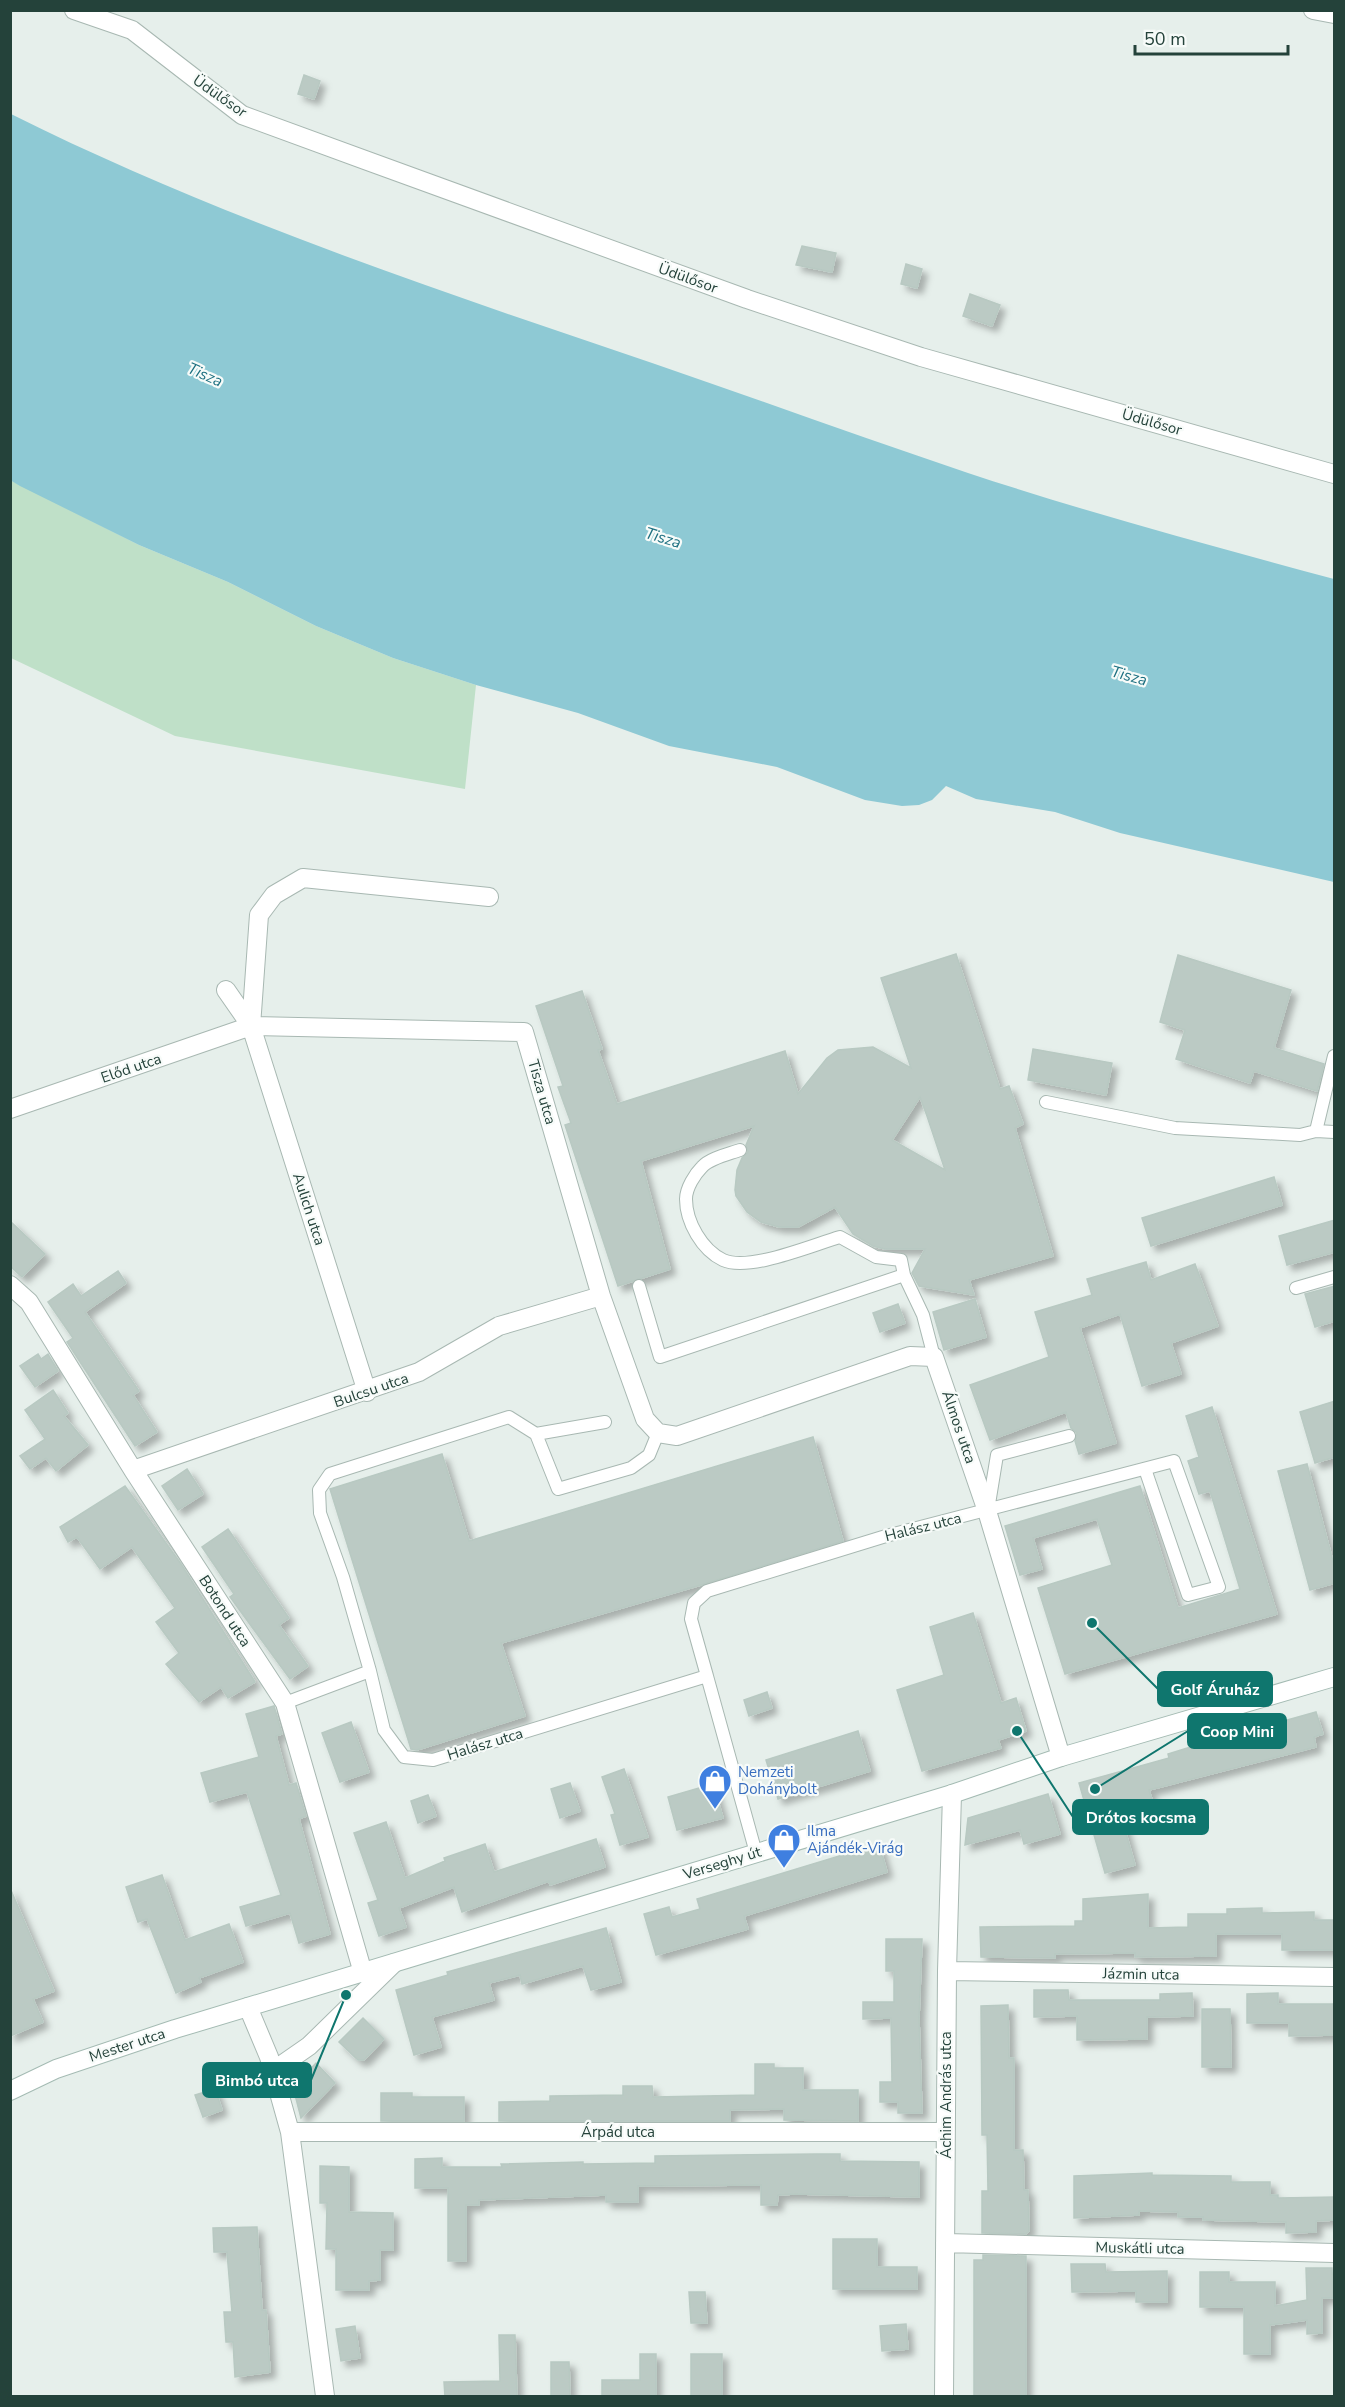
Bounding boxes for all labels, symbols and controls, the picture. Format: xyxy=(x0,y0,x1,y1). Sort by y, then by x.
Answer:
scale bar xyxy=(1135,18,1288,56)
text: 50 m xyxy=(1144,27,1186,51)
street label: Üdülősor xyxy=(189,70,252,122)
street label: Üdülősor xyxy=(656,258,721,298)
water label: Tisza xyxy=(184,357,226,393)
street label: Üdülősor xyxy=(1120,404,1185,440)
water label: Tisza xyxy=(642,522,684,554)
water label: Tisza xyxy=(1108,661,1150,691)
street label: Előd utca xyxy=(98,1048,164,1088)
street label: Tisza utca xyxy=(523,1057,561,1127)
street label: Aulich utca xyxy=(288,1170,330,1248)
street label: Bulcsu utca xyxy=(331,1368,411,1412)
street label: Álmos utca xyxy=(937,1388,981,1466)
street label: Halász utca xyxy=(883,1508,963,1546)
street label: Botond utca xyxy=(194,1571,256,1651)
callout: Golf Áruház xyxy=(1158,1672,1272,1706)
text: Golf Áruház xyxy=(1170,1679,1260,1701)
callout: Coop Mini xyxy=(1188,1714,1286,1748)
text: Coop Mini xyxy=(1200,1721,1274,1743)
street label: Halász utca xyxy=(445,1723,525,1765)
place label: Nemzeti Dohánybolt xyxy=(738,1762,817,1799)
shop icon: Nemzeti Dohánybolt xyxy=(697,1763,733,1810)
callout: Drótos kocsma xyxy=(1073,1800,1208,1834)
text: Drótos kocsma xyxy=(1086,1807,1196,1829)
place label: Ilma Ajándék-Virág xyxy=(807,1821,903,1858)
shop icon: Ilma Ajándék-Virág xyxy=(766,1822,802,1869)
street label: Verseghy út xyxy=(680,1841,764,1885)
street label: Jázmin utca xyxy=(1101,1963,1180,1985)
street label: Mester utca xyxy=(86,2023,168,2067)
street label: Áchim András utca xyxy=(936,2031,956,2159)
callout: Bimbó utca xyxy=(203,2063,311,2097)
text: Bimbó utca xyxy=(215,2070,299,2092)
street label: Árpád utca xyxy=(581,2122,655,2142)
street label: Muskátli utca xyxy=(1095,2237,1185,2259)

